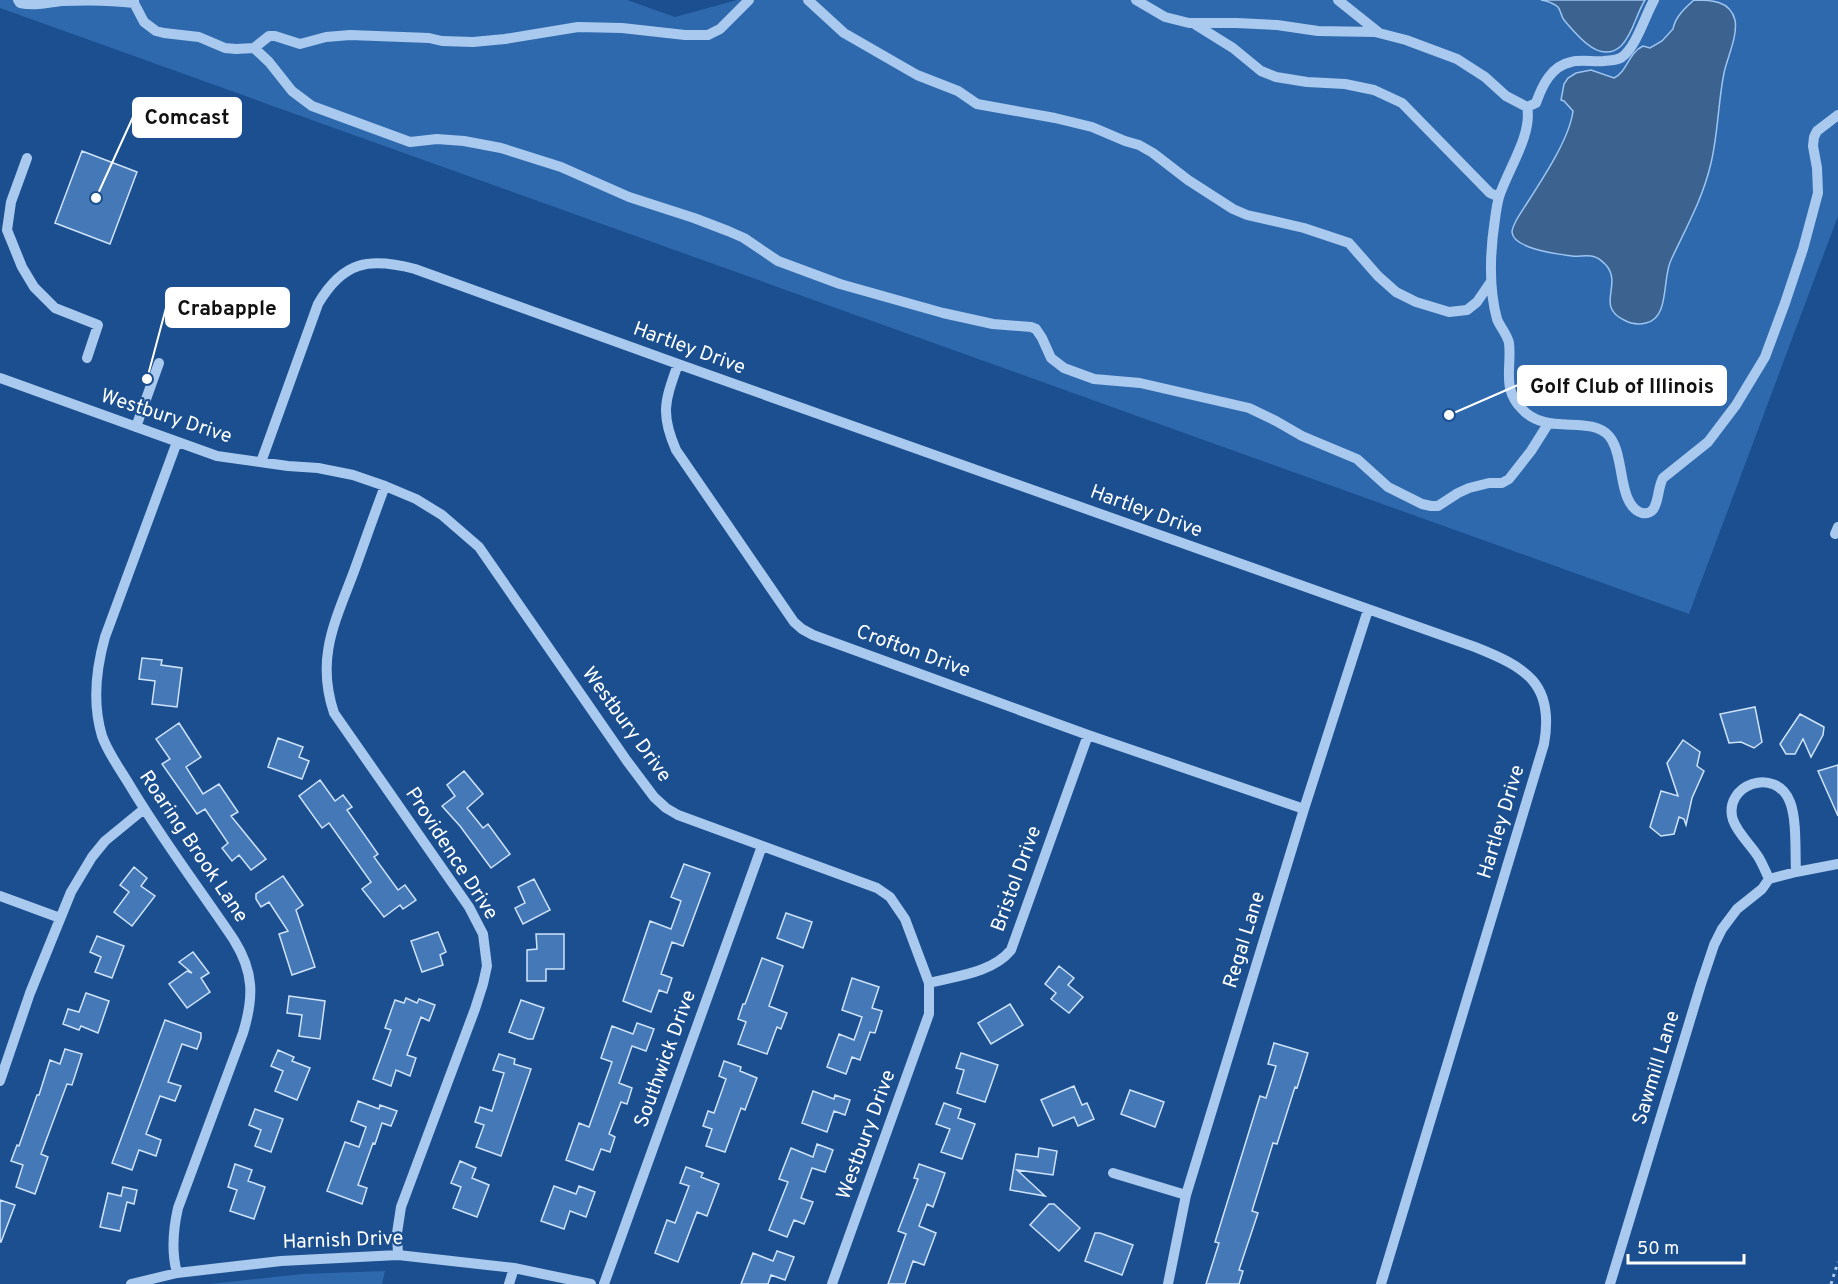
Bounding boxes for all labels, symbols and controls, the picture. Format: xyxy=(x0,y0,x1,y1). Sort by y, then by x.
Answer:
callout: Comcast xyxy=(133,98,241,137)
text: Comcast xyxy=(145,105,229,132)
callout: Crabapple xyxy=(166,288,289,327)
text: Crabapple xyxy=(177,296,277,323)
street label: Hartley Drive xyxy=(629,317,749,381)
callout: Golf Club of Illinois xyxy=(1518,366,1726,405)
text: Golf Club of Illinois xyxy=(1530,374,1714,401)
street label: Westbury Drive xyxy=(97,384,235,450)
street label: Hartley Drive xyxy=(1086,480,1206,544)
street label: Crofton Drive xyxy=(852,619,974,685)
street label: Westbury Drive xyxy=(575,662,677,788)
street label: Hartley Drive xyxy=(1472,762,1532,882)
street label: Roaring Brook Lane xyxy=(132,766,254,928)
street label: Providence Drive xyxy=(398,783,504,925)
street label: Bristol Drive xyxy=(986,822,1048,936)
street label: Regal Lane xyxy=(1218,888,1272,992)
street label: Southwick Drive xyxy=(629,987,703,1131)
street label: Sawmill Lane xyxy=(1627,1008,1687,1128)
street label: Westbury Drive xyxy=(831,1066,903,1204)
street label: Harnish Drive xyxy=(282,1226,404,1256)
scale bar xyxy=(1628,1227,1744,1265)
text: 50 m xyxy=(1637,1238,1679,1261)

